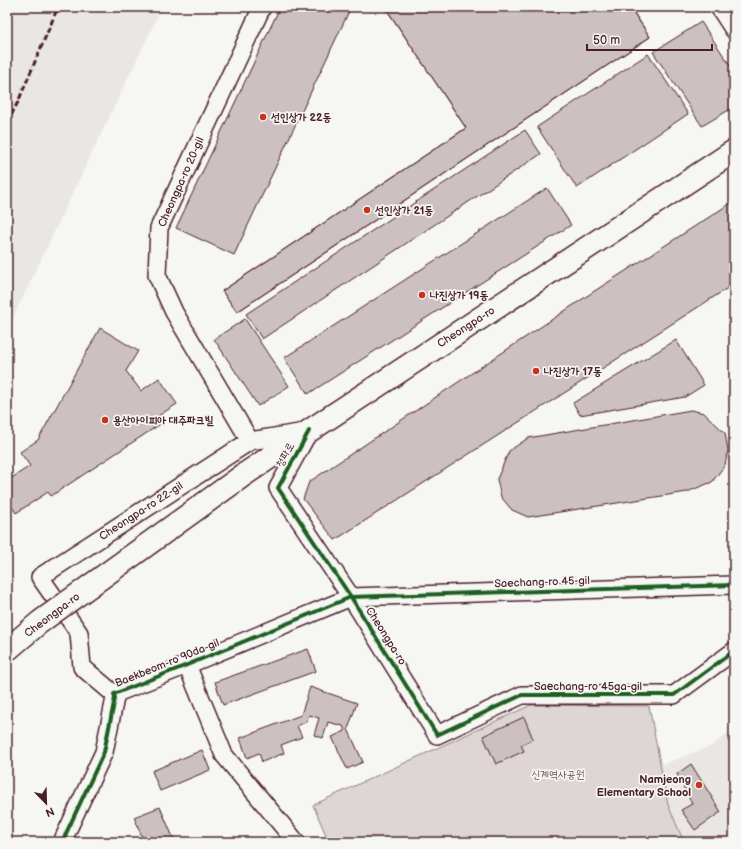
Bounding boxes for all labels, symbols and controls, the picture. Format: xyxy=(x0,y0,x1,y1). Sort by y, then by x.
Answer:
scale bar xyxy=(587,26,712,52)
text: 50 m xyxy=(593,33,620,48)
place label: 선인상가 22동 xyxy=(271,111,332,124)
marker: 선인상가 22동 xyxy=(258,112,268,122)
street label: Cheongpa-ro 20-gil xyxy=(155,135,207,229)
place label: 선인상가 21동 xyxy=(375,204,433,217)
marker: 선인상가 21동 xyxy=(362,205,372,215)
place label: 나진상가 19동 xyxy=(430,289,488,302)
marker: 나진상가 19동 xyxy=(417,290,427,300)
street label: Cheongpa-ro xyxy=(435,304,497,350)
place label: 나진상가 17동 xyxy=(544,365,602,378)
marker: 나진상가 17동 xyxy=(531,366,541,376)
place label: 용산아이피아 대주파크빌 xyxy=(113,414,214,427)
marker: 용산아이피아 대주파크빌 xyxy=(100,415,110,425)
street label: 청파로 xyxy=(273,440,297,470)
street label: Cheongpa-ro 22-gil xyxy=(97,479,185,543)
street label: Saechang-ro 45-gil xyxy=(494,574,590,590)
street label: Cheongpa-ro xyxy=(22,590,82,640)
street label: Cheongpa-ro xyxy=(363,605,409,667)
street label: Baekbeom-ro 90da-gil xyxy=(113,636,221,690)
street label: Saechang-ro 45ga-gil xyxy=(534,680,642,693)
park label: 신계역사공원 xyxy=(531,768,585,781)
place label: Namjeong Elementary School xyxy=(597,773,691,799)
marker: Namjeong Elementary School xyxy=(694,780,704,790)
north arrow xyxy=(26,783,66,823)
text: N xyxy=(43,804,56,819)

